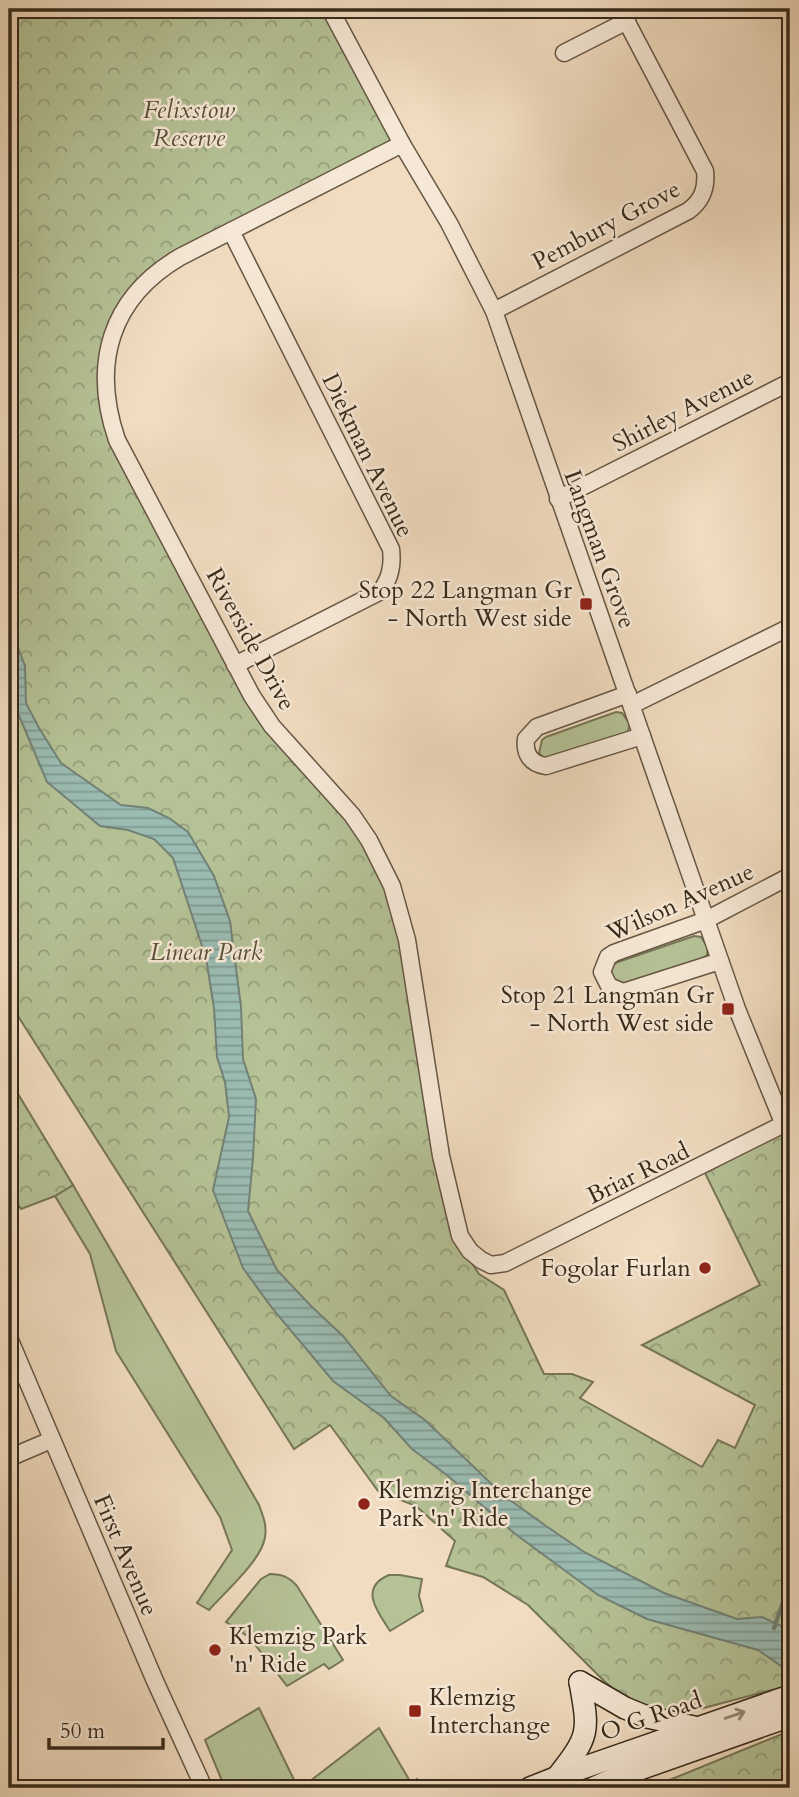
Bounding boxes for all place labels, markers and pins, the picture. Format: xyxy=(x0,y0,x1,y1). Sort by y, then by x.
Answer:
place label: Stop 22 Langman Gr - North West side xyxy=(359,574,572,635)
marker: Stop 22 Langman Gr - North West side xyxy=(578,596,594,612)
place label: Stop 21 Langman Gr - North West side xyxy=(501,979,714,1040)
marker: Stop 21 Langman Gr - North West side xyxy=(720,1001,736,1017)
place label: Fogolar Furlan xyxy=(541,1252,691,1285)
marker: Fogolar Furlan xyxy=(697,1260,713,1276)
place label: Klemzig Interchange Park 'n' Ride xyxy=(378,1474,592,1535)
marker: Klemzig Interchange Park 'n' Ride xyxy=(356,1496,372,1512)
place label: Klemzig Park 'n' Ride xyxy=(229,1620,368,1681)
marker: Klemzig Park 'n' Ride xyxy=(207,1642,223,1658)
place label: Klemzig Interchange xyxy=(429,1681,551,1742)
marker: Klemzig Interchange xyxy=(407,1703,423,1719)

